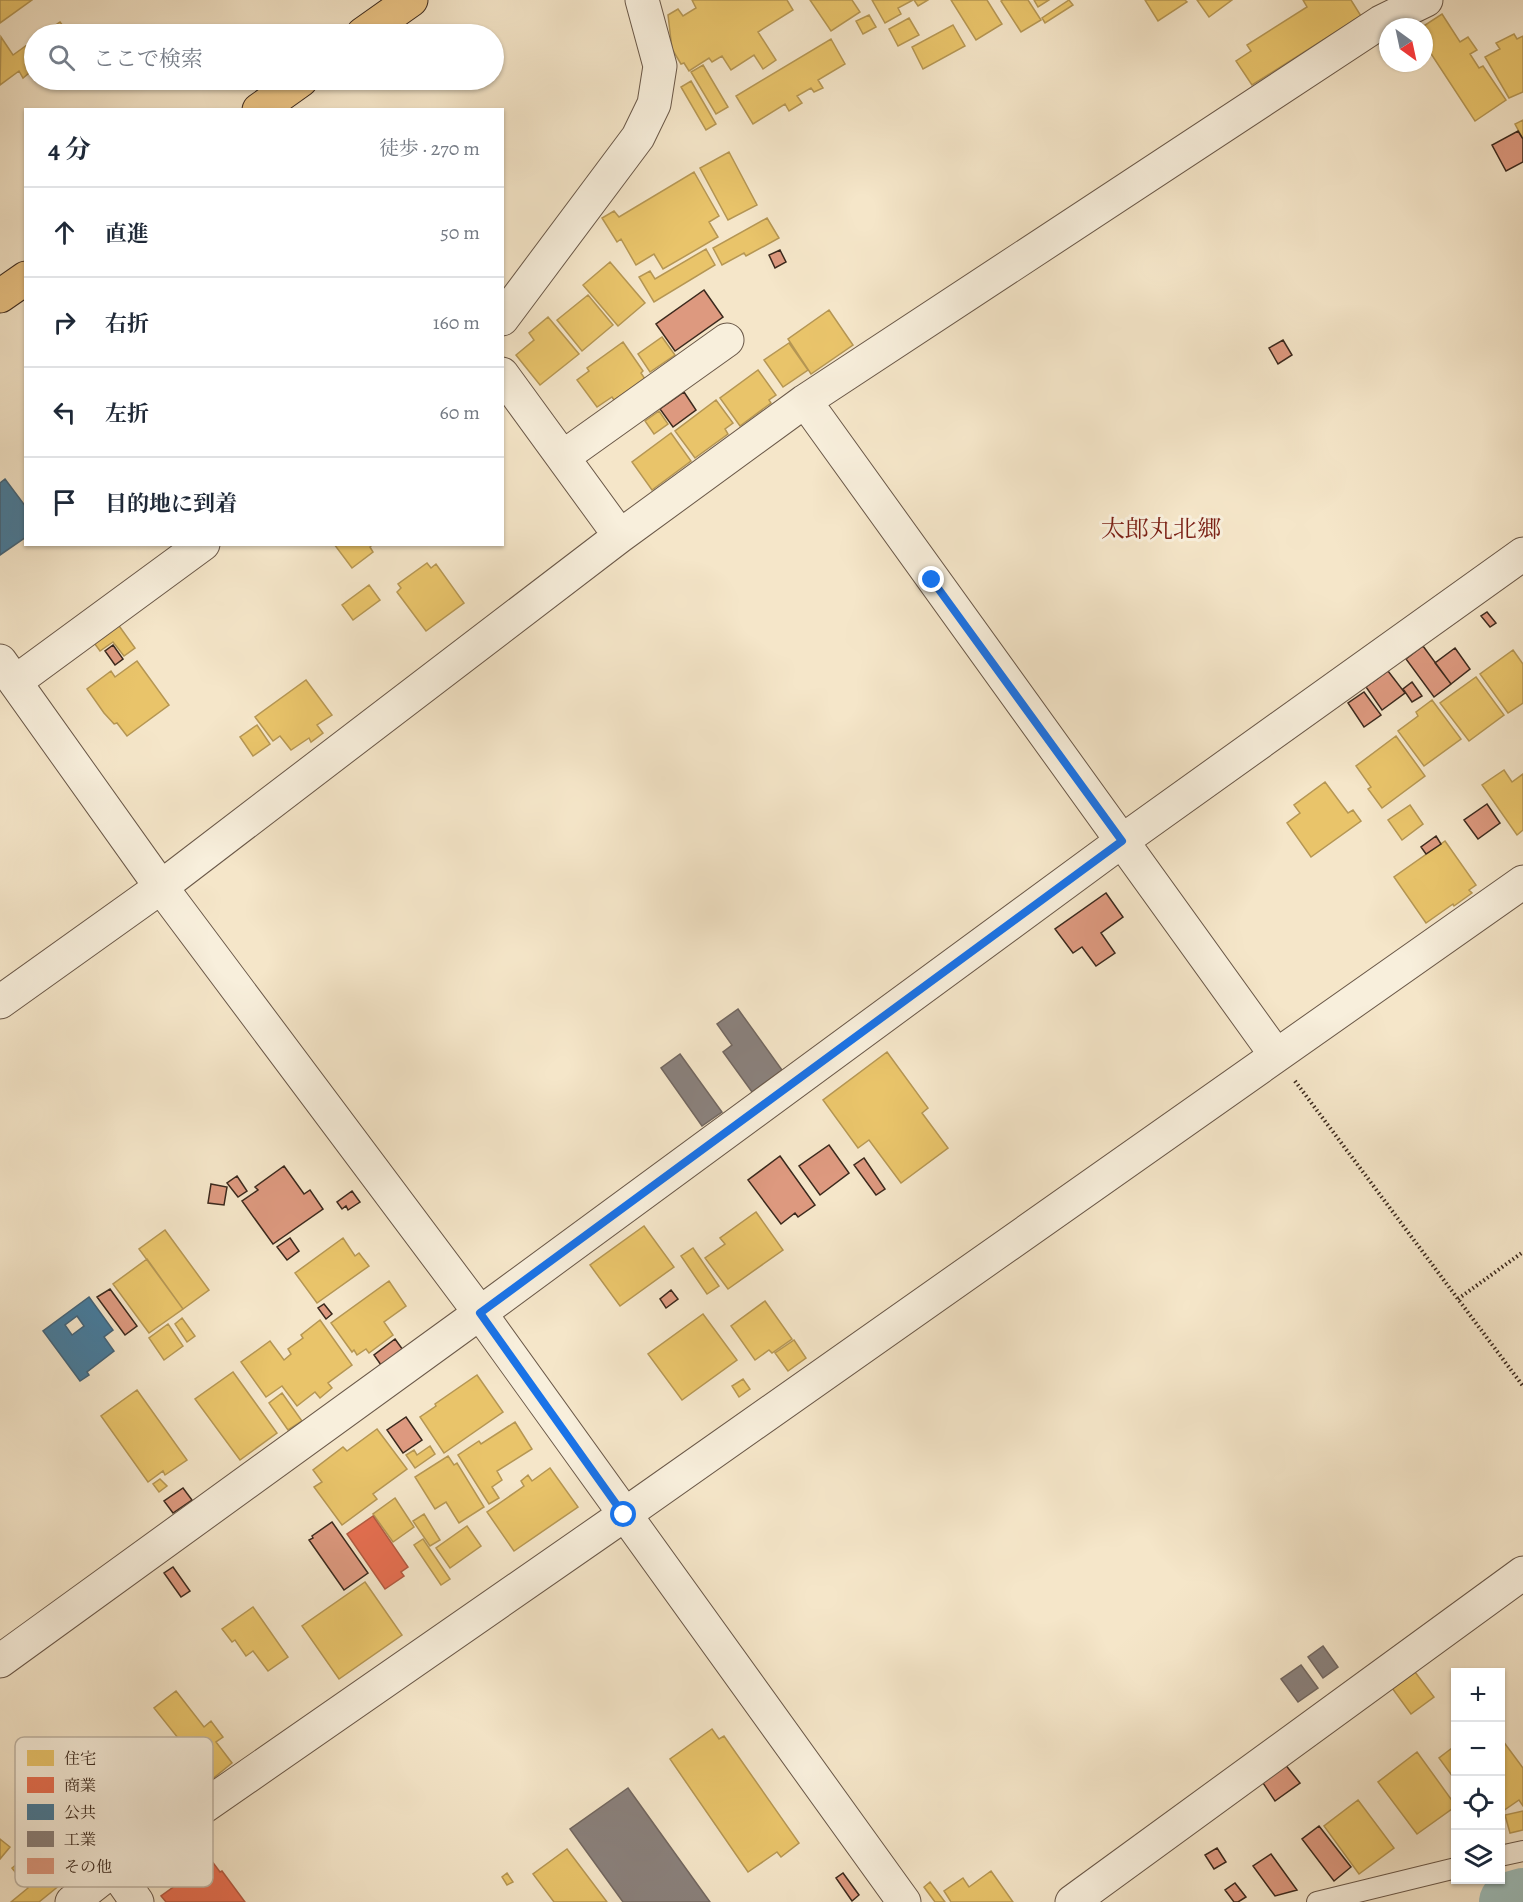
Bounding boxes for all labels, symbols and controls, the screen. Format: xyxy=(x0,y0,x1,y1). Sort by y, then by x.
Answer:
north arrow xyxy=(1379,18,1433,72)
search box xyxy=(24,24,504,90)
icon: search xyxy=(45,41,78,74)
text: ここで検索 xyxy=(93,44,203,74)
text: 4 分 xyxy=(48,132,91,167)
text: 徒歩 · 270 m xyxy=(379,135,480,162)
icon: ahead xyxy=(48,216,81,249)
text: 直進 xyxy=(105,219,149,249)
text: 50 m xyxy=(440,219,480,246)
icon: right xyxy=(48,306,81,339)
text: 右折 xyxy=(105,309,149,339)
text: 160 m xyxy=(433,309,480,336)
icon: left xyxy=(48,396,81,429)
text: 左折 xyxy=(105,399,149,429)
text: 60 m xyxy=(440,399,480,426)
icon: arrive xyxy=(48,486,81,519)
text: 目的地に到着 xyxy=(105,489,237,519)
district label: 太郎丸北郷 xyxy=(1101,513,1221,545)
route end xyxy=(918,566,944,592)
route start xyxy=(610,1501,636,1527)
map controls xyxy=(1451,1668,1505,1884)
button: + xyxy=(1451,1668,1505,1722)
button: − xyxy=(1451,1722,1505,1776)
legend xyxy=(15,1737,213,1887)
text: 住宅 xyxy=(64,1748,96,1770)
text: 商業 xyxy=(64,1775,96,1797)
button: locate xyxy=(1451,1776,1505,1830)
text: 公共 xyxy=(64,1802,96,1824)
text: 工業 xyxy=(64,1829,96,1851)
button: layers xyxy=(1451,1830,1505,1884)
text: その他 xyxy=(64,1856,112,1878)

